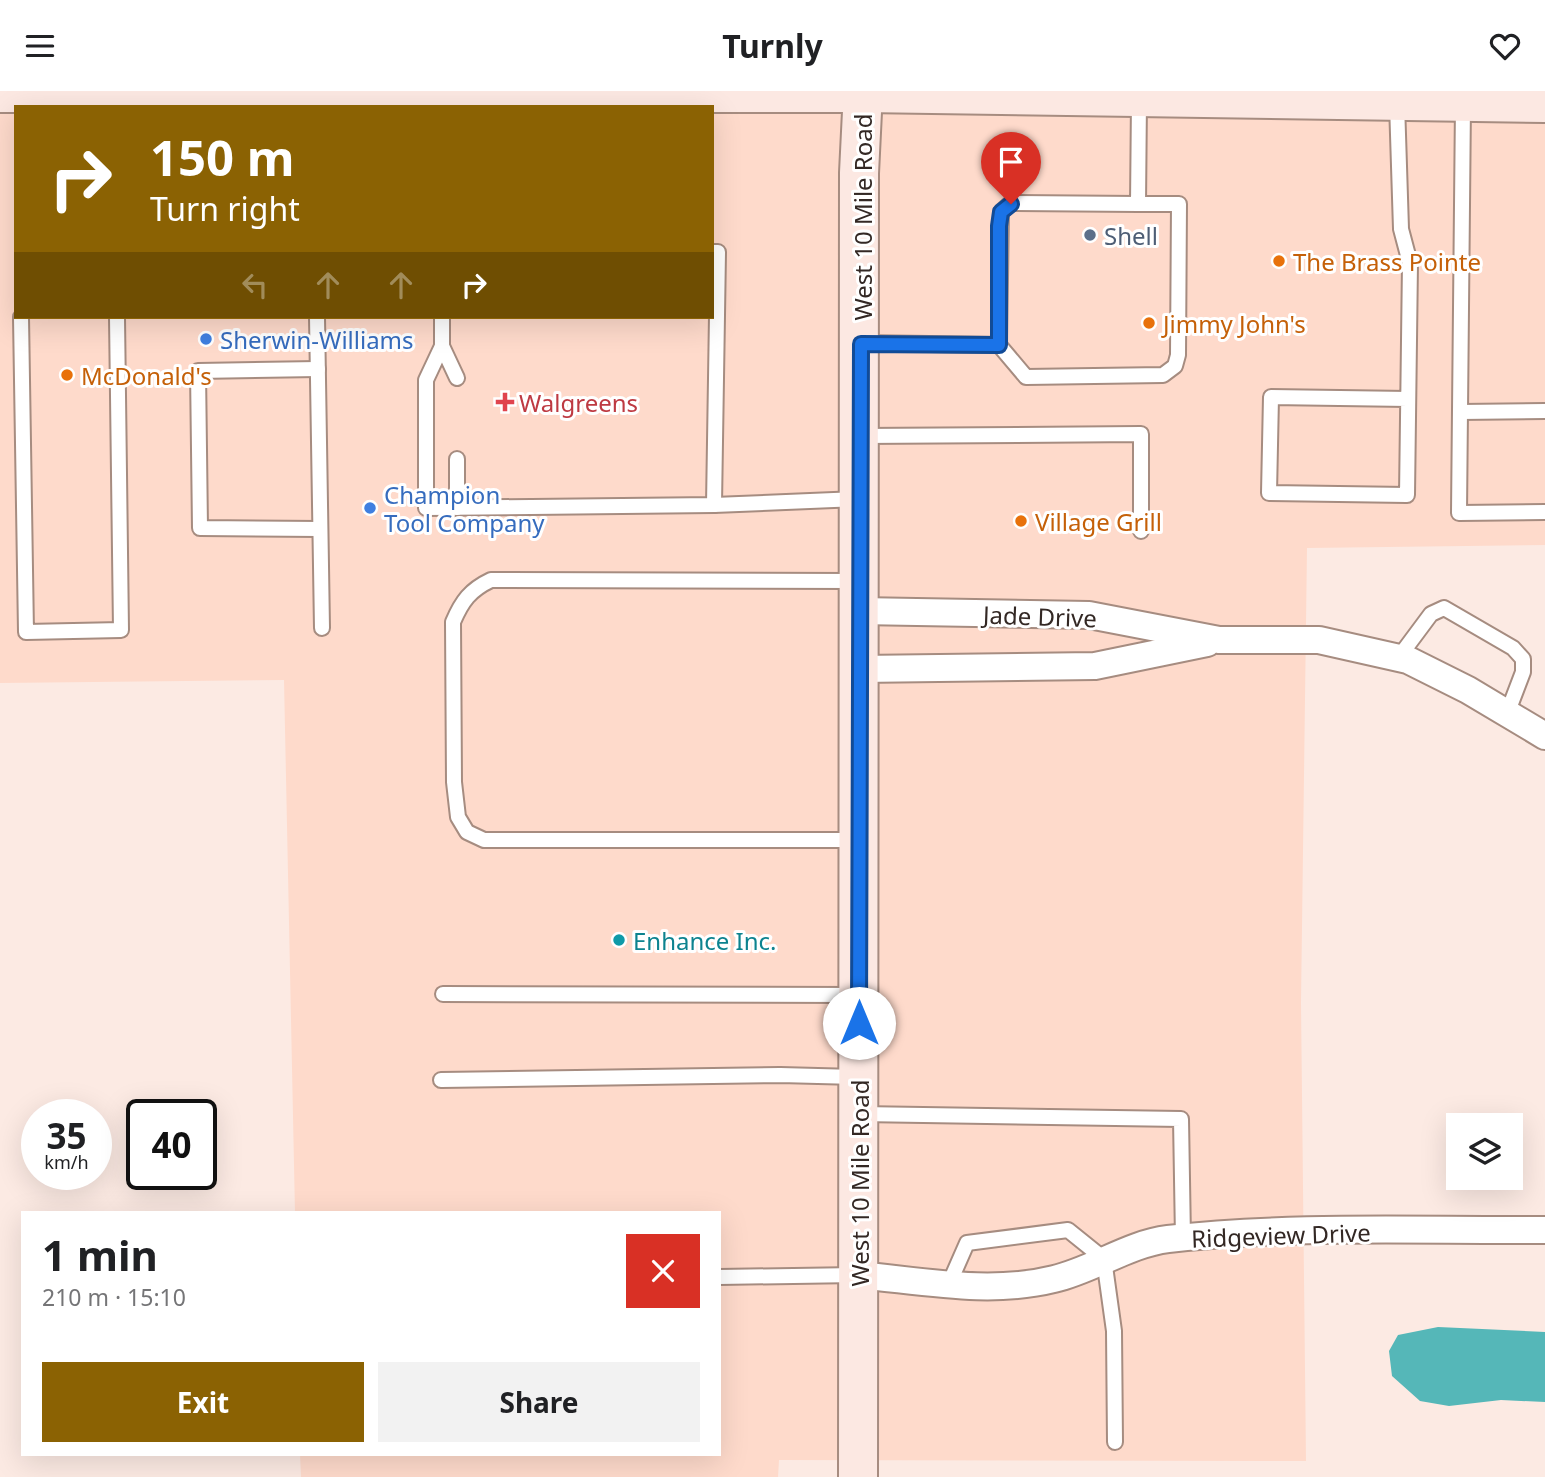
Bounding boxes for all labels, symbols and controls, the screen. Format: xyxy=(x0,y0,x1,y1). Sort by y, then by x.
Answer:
text: Turnly xyxy=(722,24,823,67)
icon: menu xyxy=(21,27,59,65)
icon: heart xyxy=(1486,27,1524,65)
street label: West 10 Mile Road xyxy=(846,113,879,321)
text: 150 m xyxy=(150,124,295,190)
pin xyxy=(981,132,1041,204)
icon: right xyxy=(35,133,126,224)
icon: arrive xyxy=(992,143,1030,181)
text: Turn right xyxy=(150,187,300,230)
place label: Shell xyxy=(1104,219,1158,252)
marker: Shell xyxy=(1082,227,1098,243)
place label: The Brass Pointe xyxy=(1293,245,1481,278)
marker: The Brass Pointe xyxy=(1271,253,1287,269)
icon: left xyxy=(236,266,274,304)
icon: ahead xyxy=(309,266,347,304)
icon: ahead xyxy=(382,266,420,304)
icon: right xyxy=(455,266,493,304)
place label: Jimmy John's xyxy=(1161,307,1306,340)
marker: Jimmy John's xyxy=(1141,315,1157,331)
place label: Sherwin-Williams xyxy=(220,323,414,356)
marker: Sherwin-Williams xyxy=(198,331,214,347)
place label: McDonald's xyxy=(81,359,212,392)
marker: McDonald's xyxy=(59,367,75,383)
place label: Walgreens xyxy=(519,386,638,419)
marker: Walgreens xyxy=(497,394,513,410)
place label: Champion Tool Company xyxy=(384,478,545,539)
marker: Champion Tool Company xyxy=(362,500,378,516)
place label: Village Grill xyxy=(1035,505,1162,538)
marker: Village Grill xyxy=(1013,513,1029,529)
street label: Jade Drive xyxy=(981,597,1097,634)
place label: Enhance Inc. xyxy=(633,924,777,957)
marker: Enhance Inc. xyxy=(611,932,627,948)
position arrow xyxy=(822,986,896,1060)
street label: West 10 Mile Road xyxy=(843,1079,876,1287)
speed limit sign: 40 xyxy=(126,1099,217,1190)
text: 35 xyxy=(46,1112,87,1159)
map controls xyxy=(1446,1113,1523,1190)
button: layers xyxy=(1446,1113,1523,1190)
text: km/h xyxy=(44,1150,89,1174)
street label: Ridgeview Drive xyxy=(1191,1215,1371,1255)
text: 1 min xyxy=(42,1226,158,1283)
button: close xyxy=(626,1234,700,1308)
text: 210 m · 15:10 xyxy=(42,1281,186,1313)
button: Exit xyxy=(42,1362,364,1442)
button: Share xyxy=(378,1362,700,1442)

